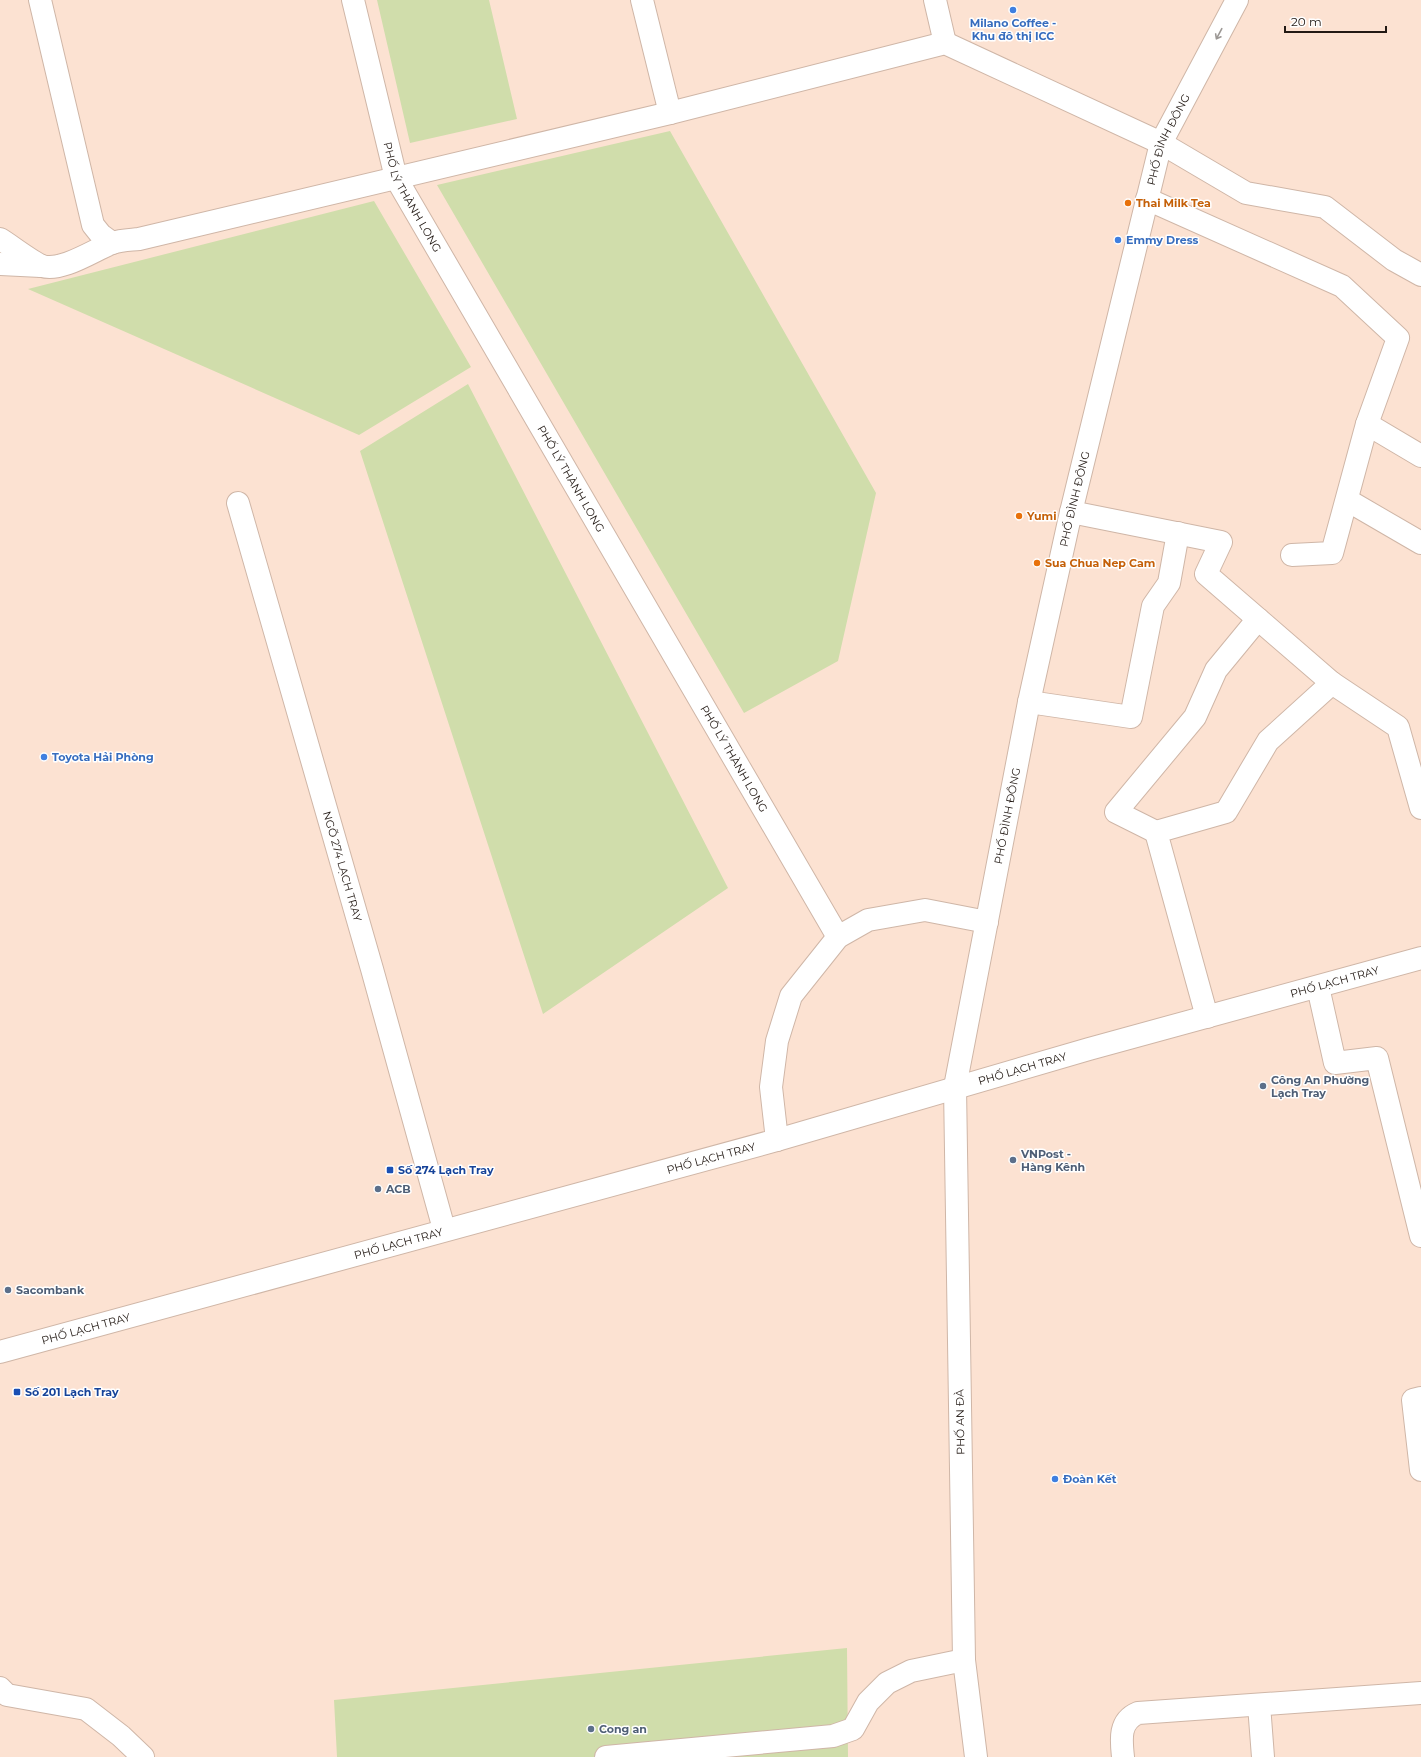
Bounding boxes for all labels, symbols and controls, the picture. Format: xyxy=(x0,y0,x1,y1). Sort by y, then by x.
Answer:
marker: Milano Coffee - Khu đô thị ICC xyxy=(1008,5,1018,15)
scale bar xyxy=(1285,8,1386,34)
text: 20 m xyxy=(1291,14,1322,29)
place label: Milano Coffee - Khu đô thị ICC xyxy=(970,16,1056,43)
one-way arrow xyxy=(1215,28,1222,40)
street label: PHỐ ĐÌNH ĐÔNG xyxy=(1144,91,1193,187)
street label: PHỐ LÝ THÀNH LONG xyxy=(381,141,445,255)
place label: Thai Milk Tea xyxy=(1136,196,1211,210)
marker: Thai Milk Tea xyxy=(1123,198,1133,208)
place label: Emmy Dress xyxy=(1126,233,1199,247)
marker: Emmy Dress xyxy=(1113,235,1123,245)
street label: PHỐ LÝ THÀNH LONG xyxy=(534,423,608,535)
street label: PHỐ ĐÌNH ĐÔNG xyxy=(1057,450,1093,548)
place label: Yumi xyxy=(1026,509,1056,523)
marker: Yumi xyxy=(1014,511,1024,521)
place label: Sua Chua Nep Cam xyxy=(1045,556,1155,570)
marker: Sua Chua Nep Cam xyxy=(1032,558,1042,568)
street label: PHỐ LÝ THÀNH LONG xyxy=(698,703,771,815)
place label: Toyota Hải Phòng xyxy=(52,750,154,764)
marker: Toyota Hải Phòng xyxy=(39,752,49,762)
street label: PHỐ ĐÌNH ĐÔNG xyxy=(991,766,1023,865)
street label: NGÕ 274 LẠCH TRAY xyxy=(320,809,365,923)
street label: PHỐ LẠCH TRAY xyxy=(1289,963,1380,1001)
street label: PHỐ LẠCH TRAY xyxy=(977,1049,1068,1088)
place label: Công An Phường Lạch Tray xyxy=(1271,1073,1369,1100)
marker: Công An Phường Lạch Tray xyxy=(1258,1081,1268,1091)
street label: PHỐ LẠCH TRAY xyxy=(665,1139,757,1177)
place label: VNPost - Hàng Kênh xyxy=(1020,1147,1085,1174)
marker: VNPost - Hàng Kênh xyxy=(1008,1155,1018,1165)
place label: Số 274 Lạch Tray xyxy=(398,1163,494,1177)
marker: Số 274 Lạch Tray xyxy=(385,1165,395,1175)
place label: ACB xyxy=(385,1182,411,1196)
marker: ACB xyxy=(373,1184,383,1194)
street label: PHỐ LẠCH TRAY xyxy=(352,1224,444,1262)
place label: Sacombank xyxy=(16,1283,85,1297)
marker: Sacombank xyxy=(3,1285,13,1295)
street label: PHỐ LẠCH TRAY xyxy=(40,1310,132,1347)
place label: Số 201 Lạch Tray xyxy=(25,1385,119,1399)
marker: Số 201 Lạch Tray xyxy=(12,1387,22,1397)
street label: PHỐ AN ĐÀ xyxy=(952,1389,968,1455)
place label: Đoàn Kết xyxy=(1063,1472,1117,1486)
marker: Đoàn Kết xyxy=(1050,1474,1060,1484)
place label: Cong an xyxy=(599,1722,647,1736)
marker: Cong an xyxy=(586,1724,596,1734)

